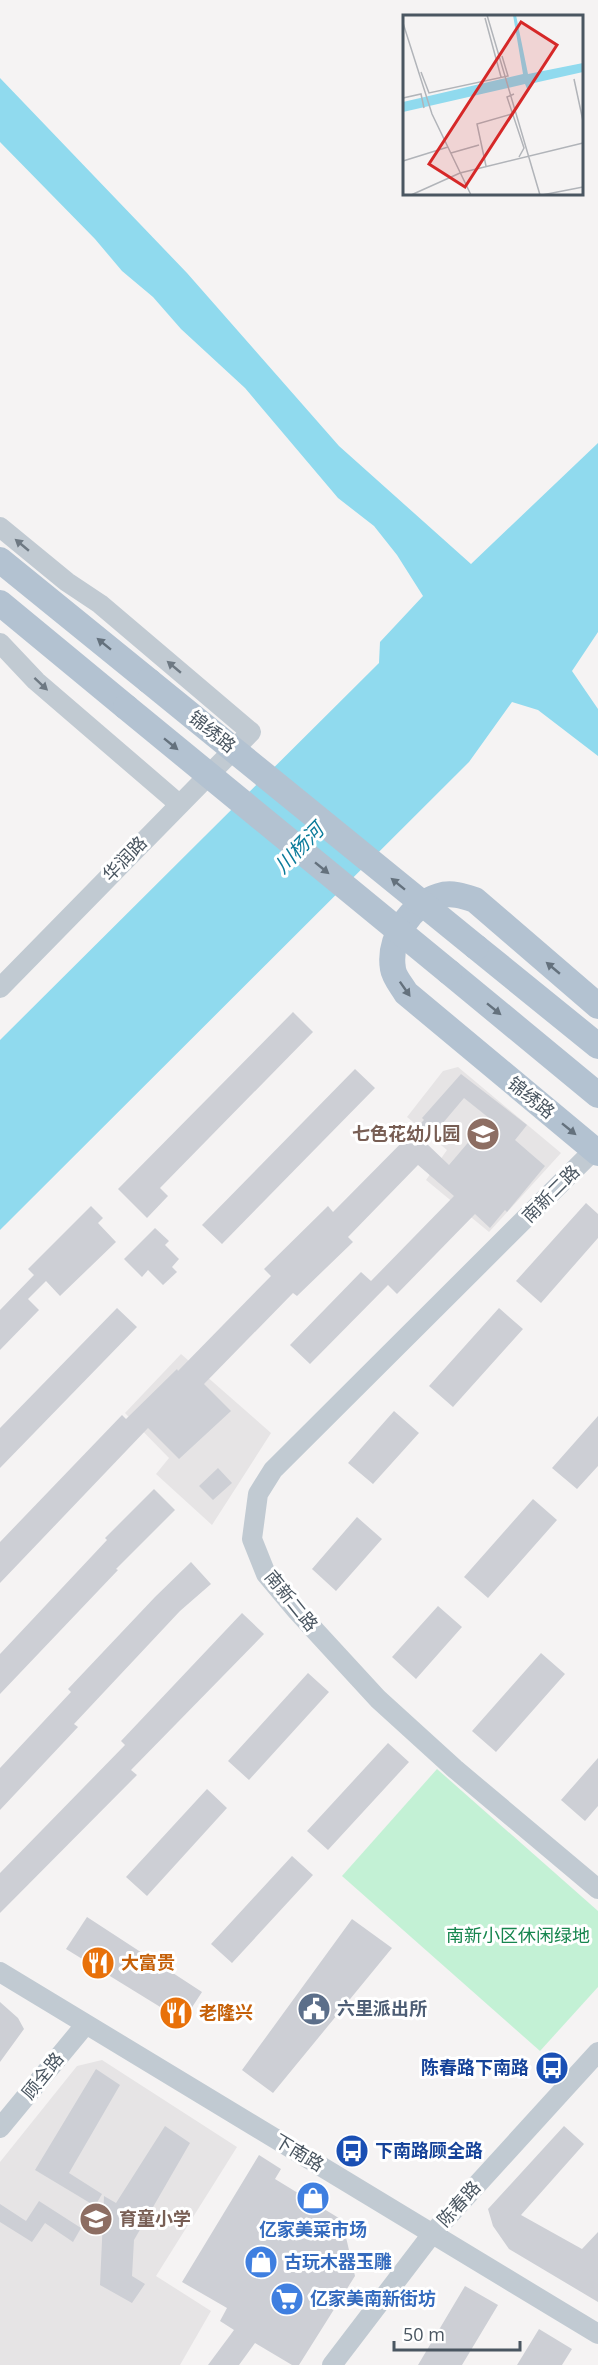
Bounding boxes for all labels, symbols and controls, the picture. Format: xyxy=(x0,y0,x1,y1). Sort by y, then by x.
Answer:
inset map xyxy=(403,15,583,195)
one-way arrow xyxy=(15,539,30,552)
one-way arrow xyxy=(97,638,112,651)
one-way arrow xyxy=(166,660,182,673)
one-way arrow xyxy=(33,677,47,691)
street label: 锦绣路 xyxy=(184,705,241,758)
one-way arrow xyxy=(163,737,179,750)
water label: 川杨河 xyxy=(268,814,332,879)
street label: 华润路 xyxy=(97,831,152,886)
one-way arrow xyxy=(314,861,330,874)
one-way arrow xyxy=(390,877,406,890)
one-way arrow xyxy=(546,962,561,975)
one-way arrow xyxy=(399,981,411,997)
one-way arrow xyxy=(486,1003,502,1016)
street label: 锦绣路 xyxy=(503,1071,560,1124)
school or university icon: 七色花幼儿园 xyxy=(465,1116,501,1152)
place label: 七色花幼儿园 xyxy=(352,1121,460,1145)
one-way arrow xyxy=(561,1122,576,1135)
street label: 南新二路 xyxy=(516,1159,584,1227)
street label: 南新二路 xyxy=(260,1565,324,1636)
park label: 南新小区休闲绿地 xyxy=(446,1923,590,1947)
restaurant icon: 大富贵 xyxy=(80,1945,116,1981)
place label: 大富贵 xyxy=(121,1950,175,1974)
public building icon: 六里派出所 xyxy=(296,1991,332,2027)
restaurant icon: 老隆兴 xyxy=(158,1995,194,2031)
place label: 六里派出所 xyxy=(337,1996,427,2020)
place label: 老隆兴 xyxy=(199,2000,253,2024)
street label: 顾全路 xyxy=(16,2047,69,2104)
bus stop icon: 陈春路下南路 xyxy=(534,2050,570,2086)
place label: 陈春路下南路 xyxy=(421,2055,529,2079)
street label: 下南路 xyxy=(270,2128,329,2176)
bus stop icon: 下南路顾全路 xyxy=(334,2133,370,2169)
place label: 下南路顾全路 xyxy=(375,2138,483,2162)
street label: 陈春路 xyxy=(431,2175,485,2231)
shop icon: 亿家美菜市场 xyxy=(295,2180,331,2216)
school or university icon: 育童小学 xyxy=(78,2201,114,2237)
place label: 育童小学 xyxy=(119,2206,191,2230)
place label: 亿家美菜市场 xyxy=(259,2217,367,2241)
shop icon: 古玩木器玉雕 xyxy=(243,2244,279,2280)
place label: 古玩木器玉雕 xyxy=(284,2249,392,2273)
supermarket icon: 亿家美南新街坊 xyxy=(269,2281,305,2317)
place label: 亿家美南新街坊 xyxy=(310,2286,436,2310)
scale bar xyxy=(394,2314,520,2352)
text: 50 m xyxy=(403,2322,445,2346)

